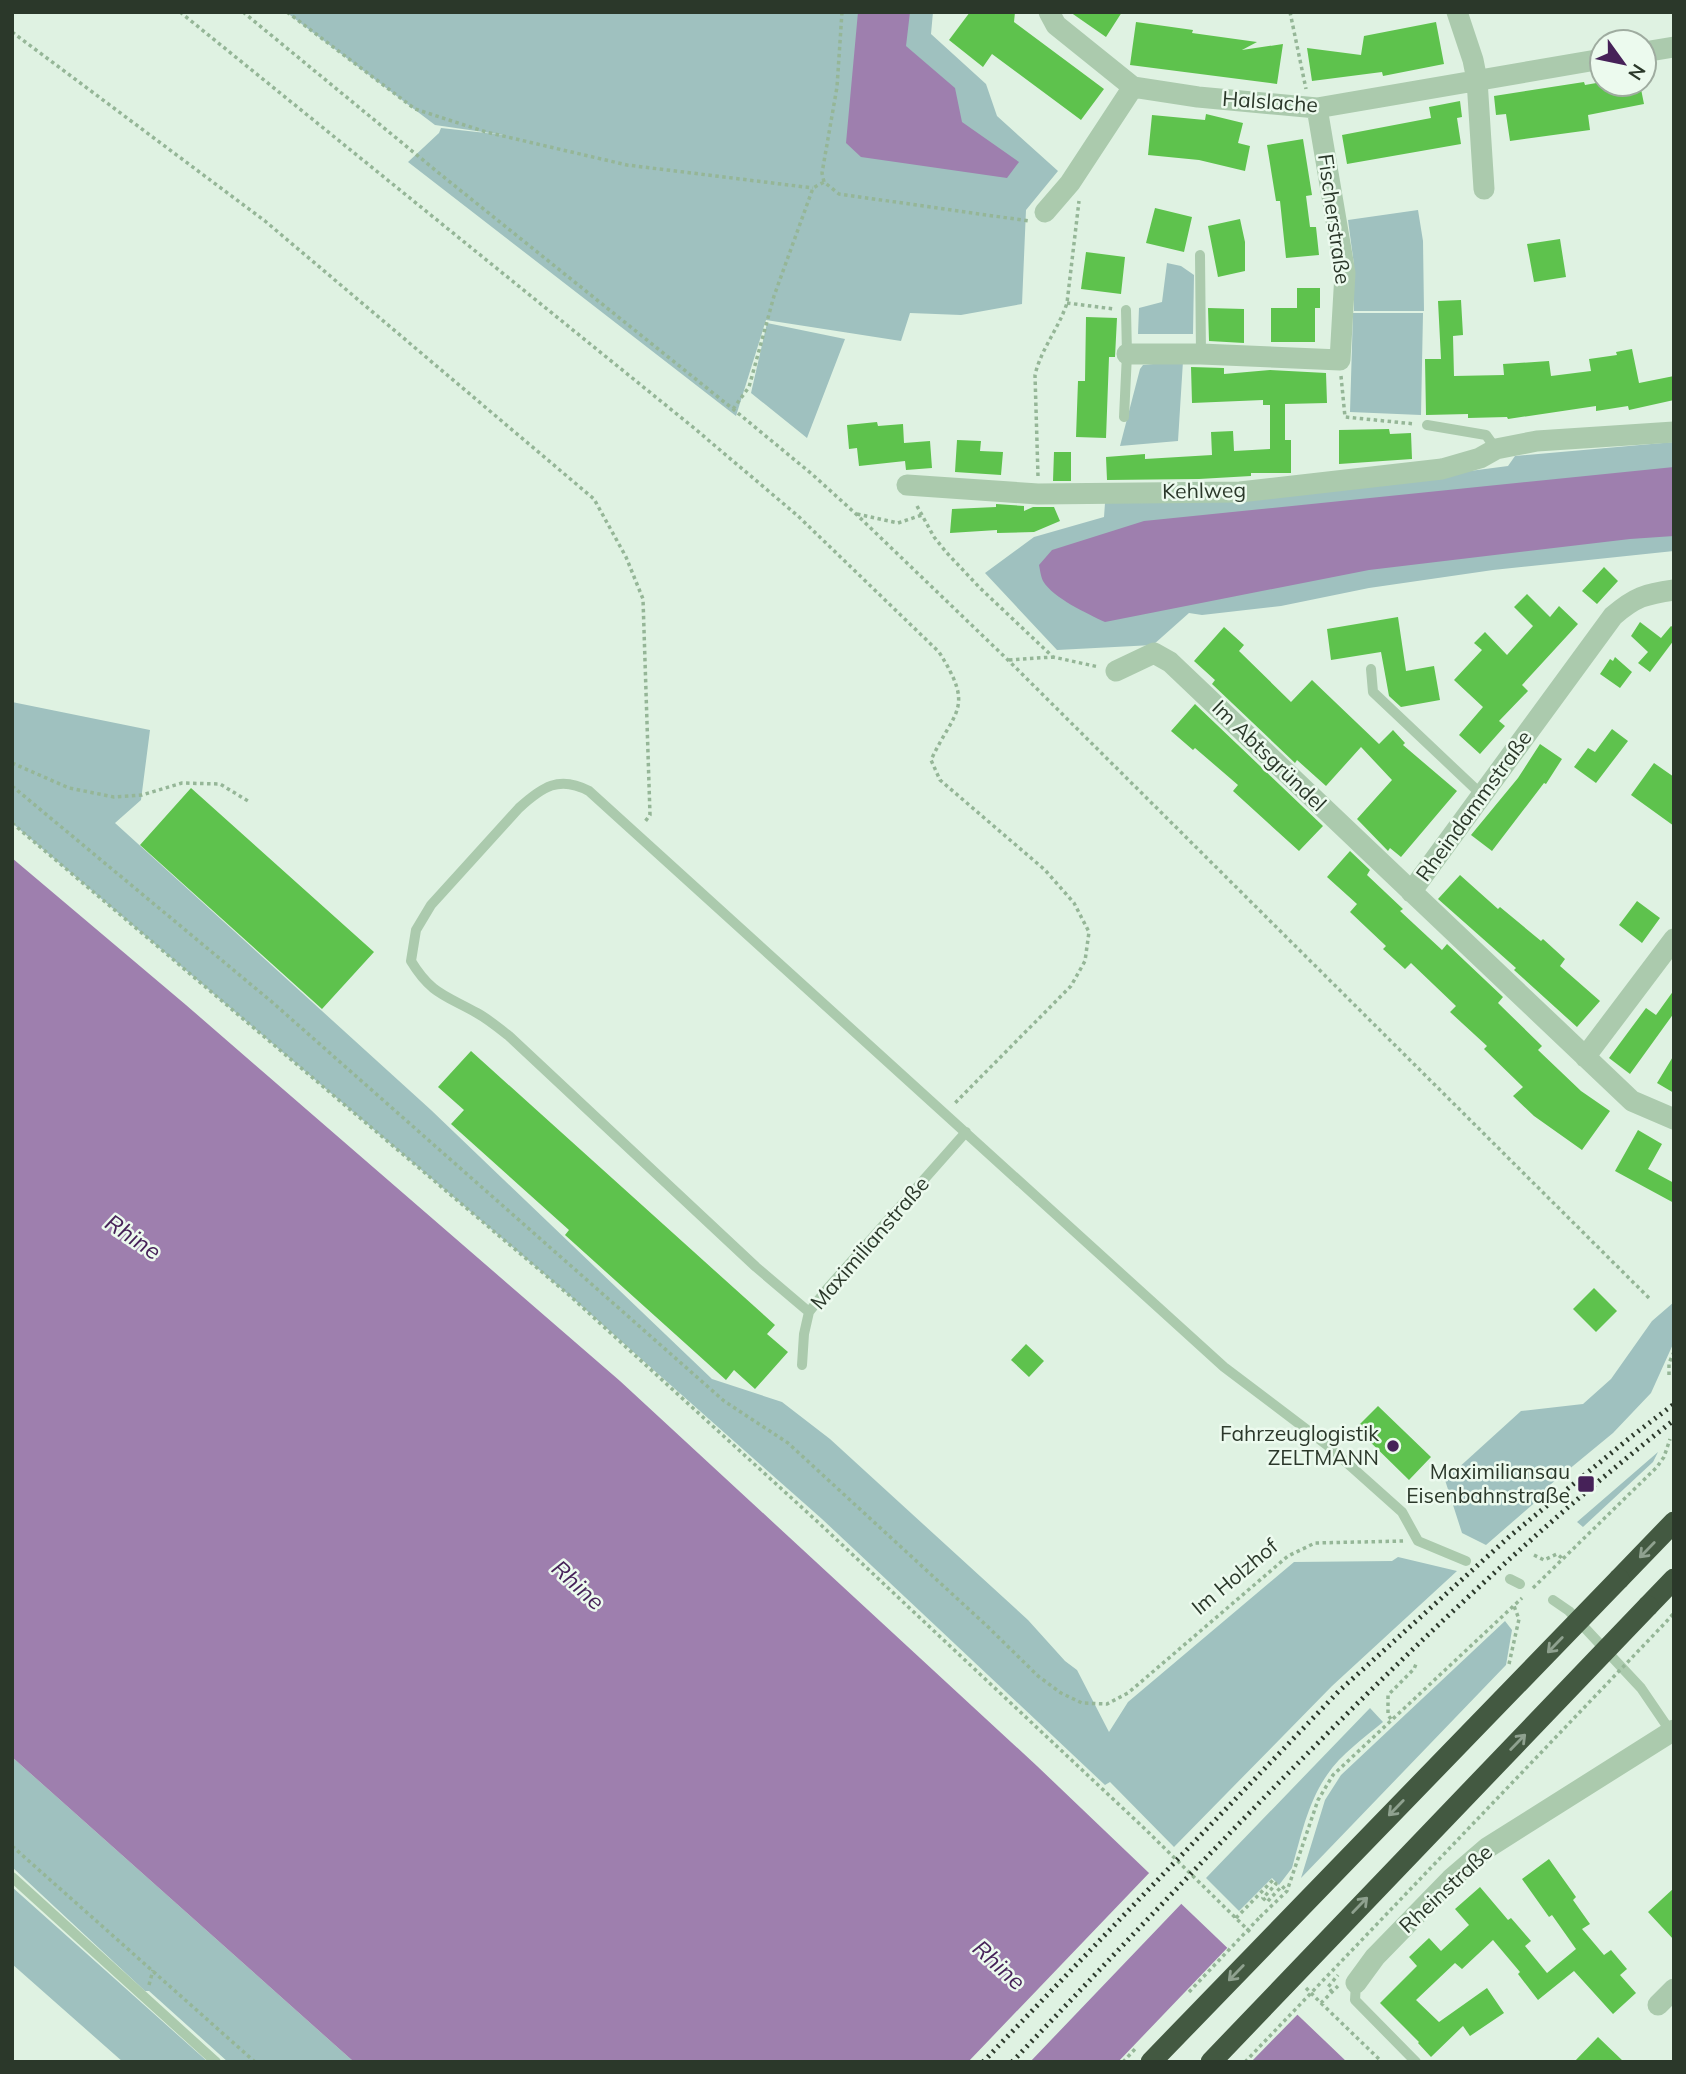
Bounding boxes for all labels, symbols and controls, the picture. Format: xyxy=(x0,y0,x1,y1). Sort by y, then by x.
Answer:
north arrow xyxy=(1588,28,1658,98)
text: N xyxy=(1623,60,1651,85)
street label: Halslache xyxy=(1221,85,1319,117)
street label: Fischerstraße xyxy=(1313,152,1357,286)
street label: Kehlweg xyxy=(1162,476,1246,504)
street label: Im Abtsgründel xyxy=(1207,694,1332,816)
street label: Rheindammstraße xyxy=(1410,725,1537,886)
street label: Maximilianstraße xyxy=(804,1171,934,1314)
water label: Rhine xyxy=(100,1208,167,1266)
place label: Fahrzeuglogistik ZELTMANN xyxy=(1220,1420,1379,1470)
marker: Fahrzeuglogistik ZELTMANN xyxy=(1385,1438,1401,1454)
place label: Maximiliansau Eisenbahnstraße xyxy=(1406,1458,1570,1508)
marker: Maximiliansau Eisenbahnstraße xyxy=(1576,1474,1596,1494)
street label: Im Holzhof xyxy=(1186,1532,1283,1620)
one-way arrow xyxy=(1638,1542,1655,1559)
water label: Rhine xyxy=(546,1553,611,1616)
one-way arrow xyxy=(1546,1636,1563,1653)
one-way arrow xyxy=(1509,1734,1526,1751)
one-way arrow xyxy=(1387,1799,1404,1816)
street label: Rheinstraße xyxy=(1393,1838,1497,1938)
one-way arrow xyxy=(1351,1897,1368,1914)
water label: Rhine xyxy=(967,1933,1032,1996)
one-way arrow xyxy=(1227,1965,1244,1982)

